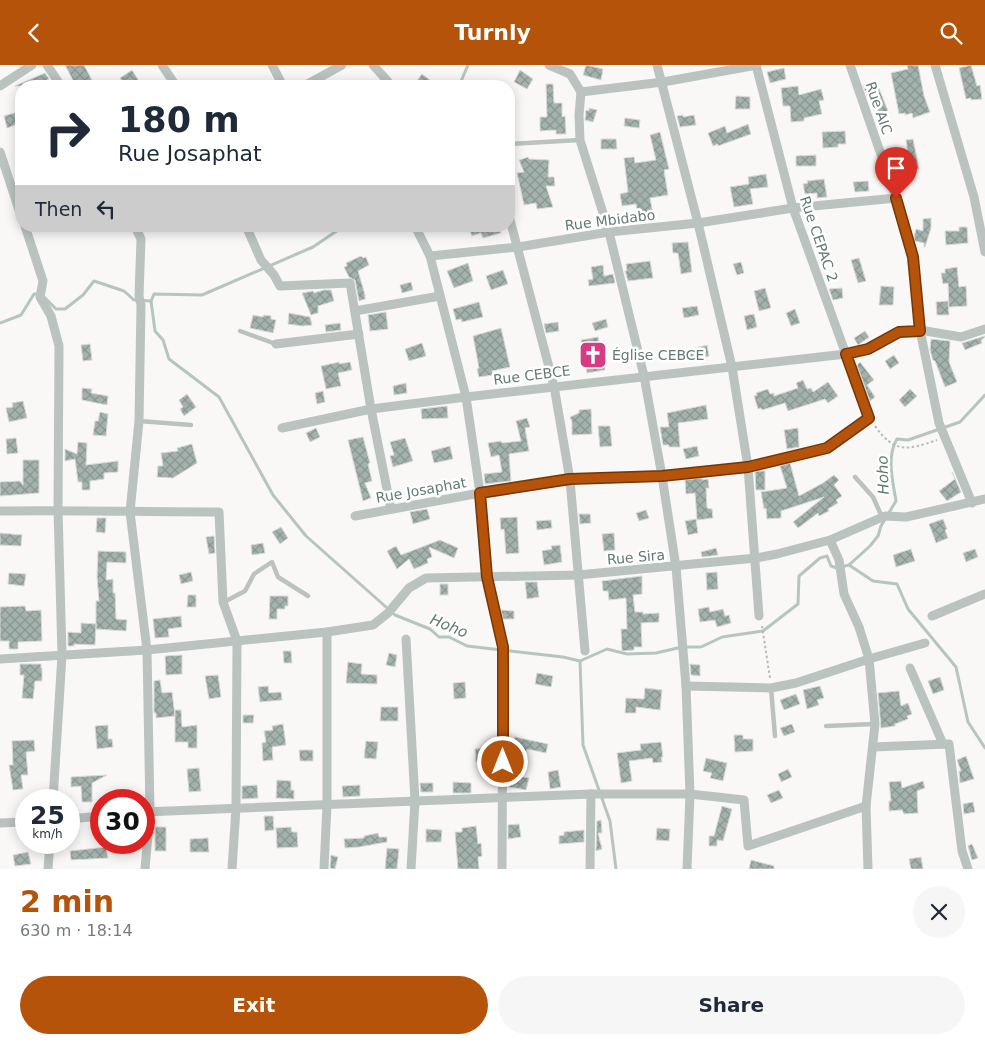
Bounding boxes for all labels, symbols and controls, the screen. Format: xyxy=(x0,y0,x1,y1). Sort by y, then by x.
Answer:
icon: back xyxy=(20,19,48,47)
icon: search xyxy=(937,19,965,47)
text: Turnly xyxy=(454,20,531,45)
street label: Rue AIC xyxy=(863,80,896,137)
icon: right xyxy=(35,100,100,165)
text: 180 m xyxy=(118,100,240,140)
text: Rue Josaphat xyxy=(118,141,262,166)
pin xyxy=(875,147,917,198)
icon: arrive xyxy=(882,154,910,182)
street label: Rue CEPAC 2 xyxy=(797,194,841,284)
icon: left xyxy=(92,195,120,223)
text: Then xyxy=(35,198,82,220)
street label: Rue Mbidabo xyxy=(564,207,656,233)
church icon: Église CEBCE xyxy=(578,340,608,370)
place label: Église CEBCE xyxy=(612,347,704,363)
street label: Rue CEBCE xyxy=(492,362,572,388)
water label: Hoho xyxy=(873,455,893,495)
street label: Rue Josaphat xyxy=(375,474,468,506)
street label: Rue Sira xyxy=(606,546,666,568)
water label: Hoho xyxy=(427,610,471,642)
position arrow xyxy=(476,735,528,787)
speed limit sign: 30 xyxy=(90,789,155,854)
text: 25 xyxy=(30,801,65,830)
text: km/h xyxy=(32,827,63,841)
text: 2 min xyxy=(20,884,114,919)
button: close xyxy=(913,886,965,938)
text: 630 m · 18:14 xyxy=(20,921,133,940)
button: Exit xyxy=(20,976,488,1034)
button: Share xyxy=(498,976,965,1034)

